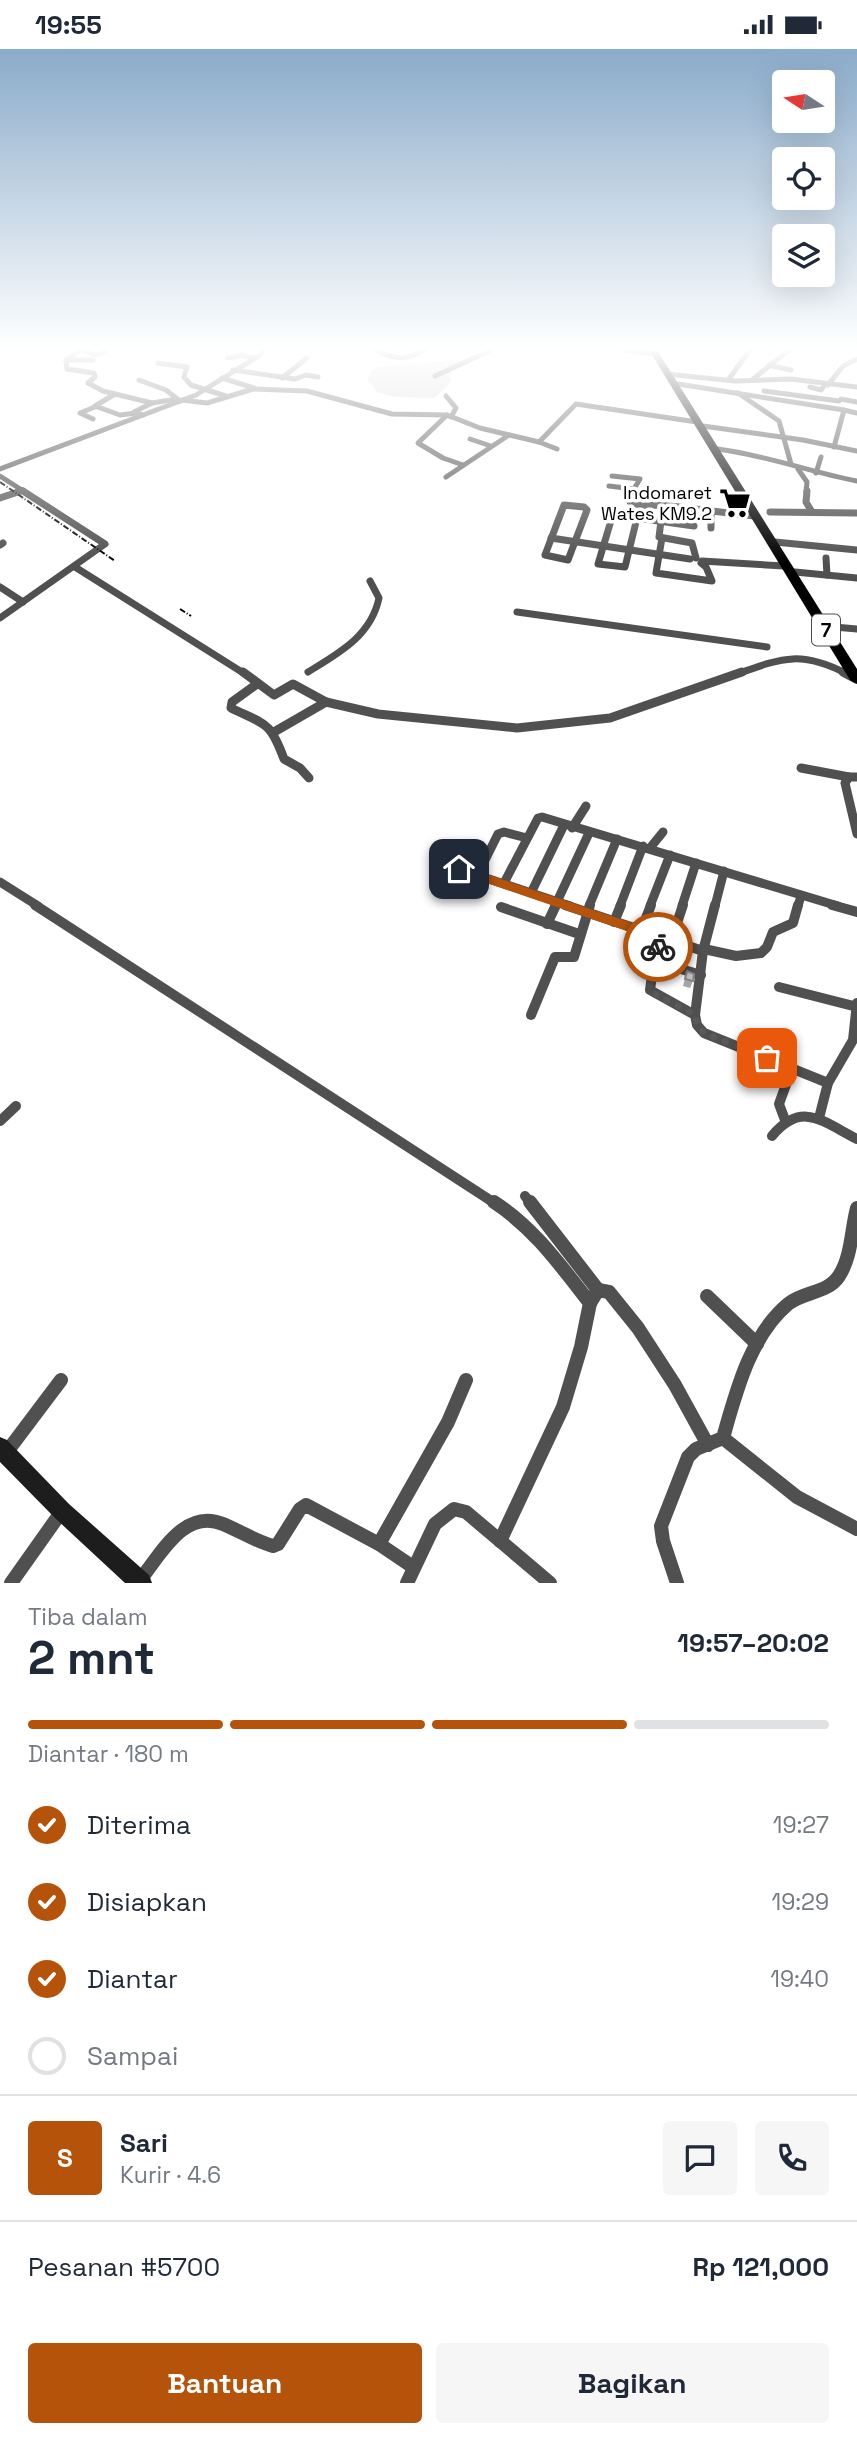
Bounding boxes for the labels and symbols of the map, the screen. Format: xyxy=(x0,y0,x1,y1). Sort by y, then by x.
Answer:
north arrow xyxy=(772,70,835,133)
place label: Indomaret Wates KM9.2 xyxy=(601,481,712,525)
supermarket icon: Indomaret Wates KM9.2 xyxy=(718,486,752,520)
road number: 7 xyxy=(812,615,840,645)
pin xyxy=(429,839,489,899)
courier xyxy=(623,912,693,982)
pin xyxy=(737,1028,797,1088)

